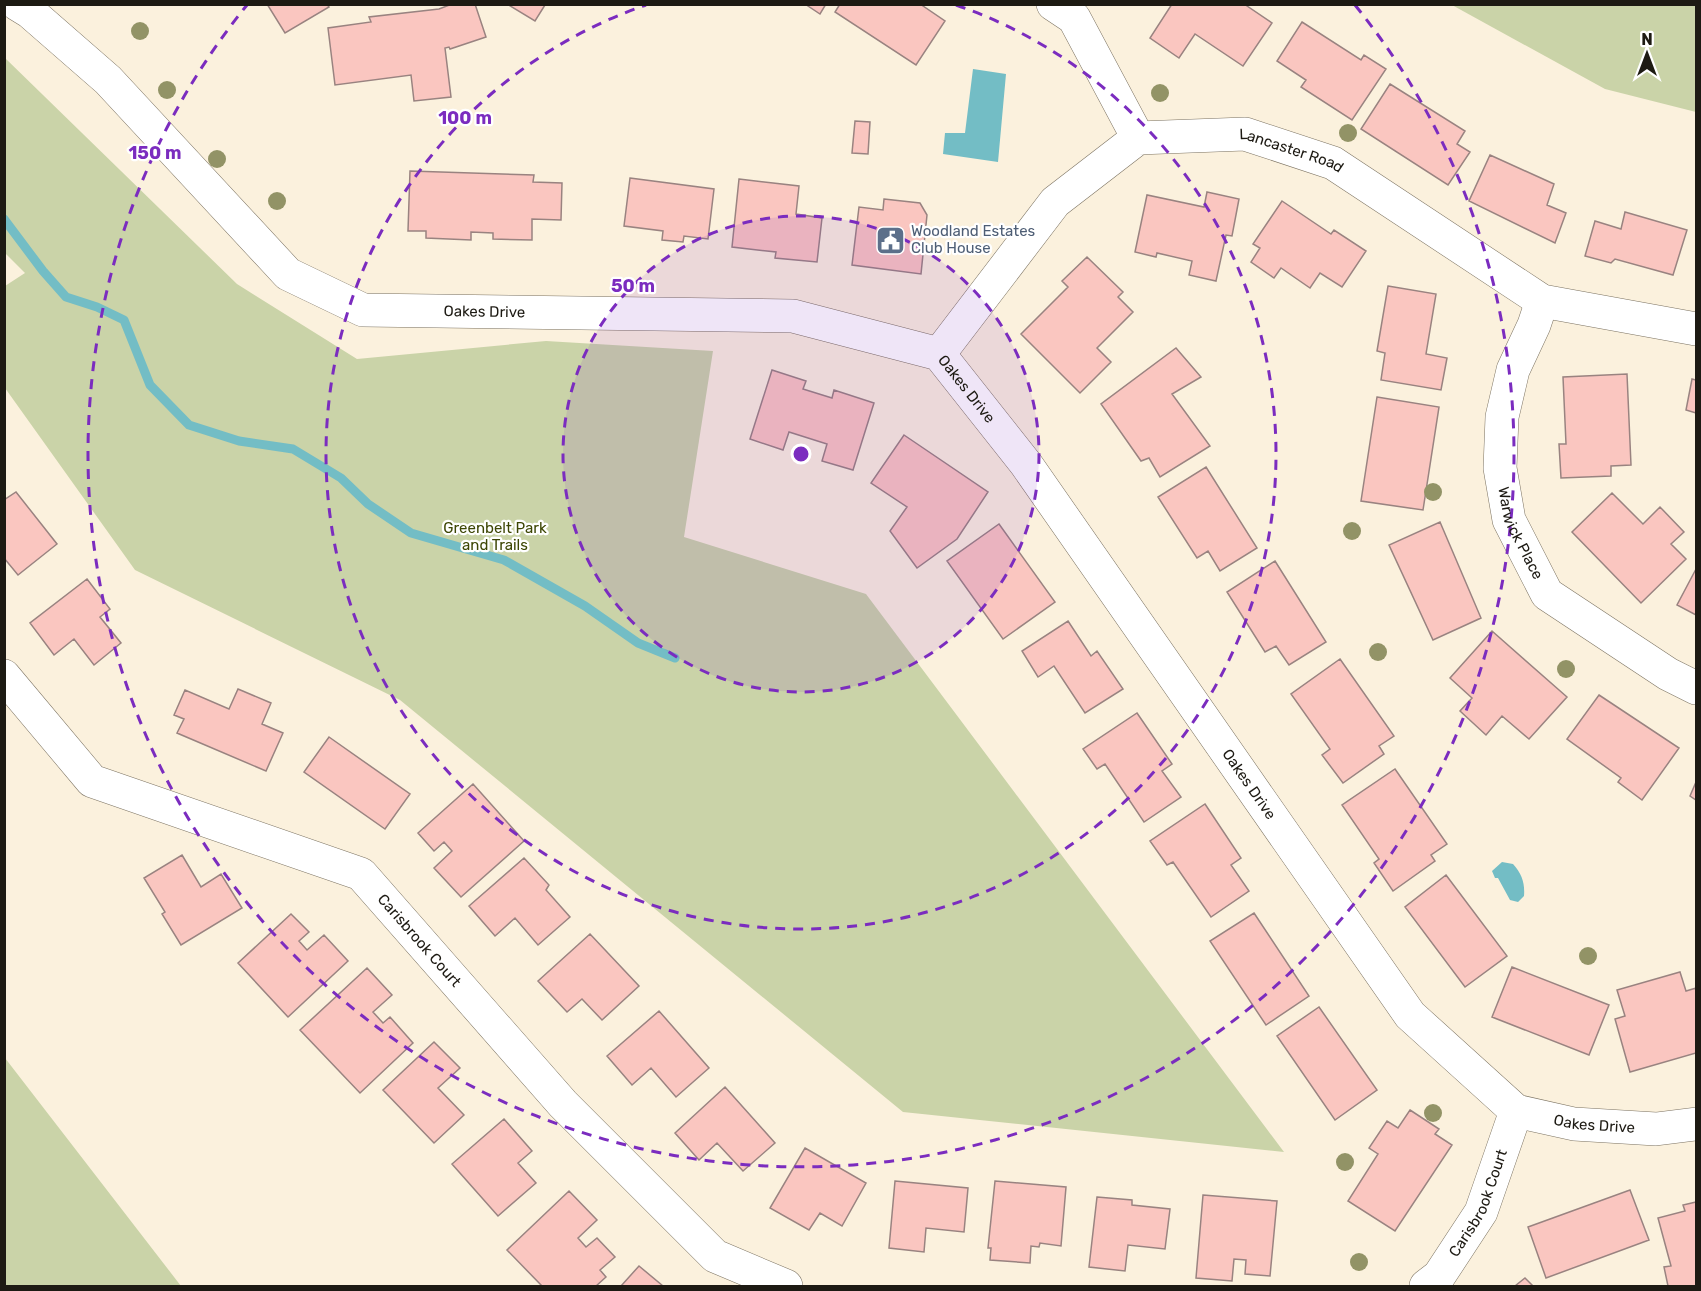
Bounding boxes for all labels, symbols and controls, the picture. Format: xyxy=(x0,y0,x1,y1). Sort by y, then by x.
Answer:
north arrow xyxy=(1617,24,1677,84)
text: N xyxy=(1641,30,1653,49)
text: 100 m xyxy=(438,107,492,129)
street label: Lancaster Road xyxy=(1239,125,1347,176)
text: 150 m xyxy=(128,142,182,164)
place label: Woodland Estates Club House xyxy=(911,222,1036,257)
public building icon: Woodland Estates Club House xyxy=(874,224,906,256)
text: 50 m xyxy=(611,275,655,297)
street label: Oakes Drive xyxy=(443,302,525,321)
street label: Oakes Drive xyxy=(934,351,999,427)
centre of rings xyxy=(791,444,811,464)
street label: Warwick Place xyxy=(1494,485,1547,582)
park label: Greenbelt Park and Trails xyxy=(443,519,547,554)
street label: Oakes Drive xyxy=(1218,746,1280,823)
street label: Carisbrook Court xyxy=(374,890,465,991)
street label: Oakes Drive xyxy=(1552,1111,1635,1137)
street label: Carisbrook Court xyxy=(1445,1147,1511,1260)

